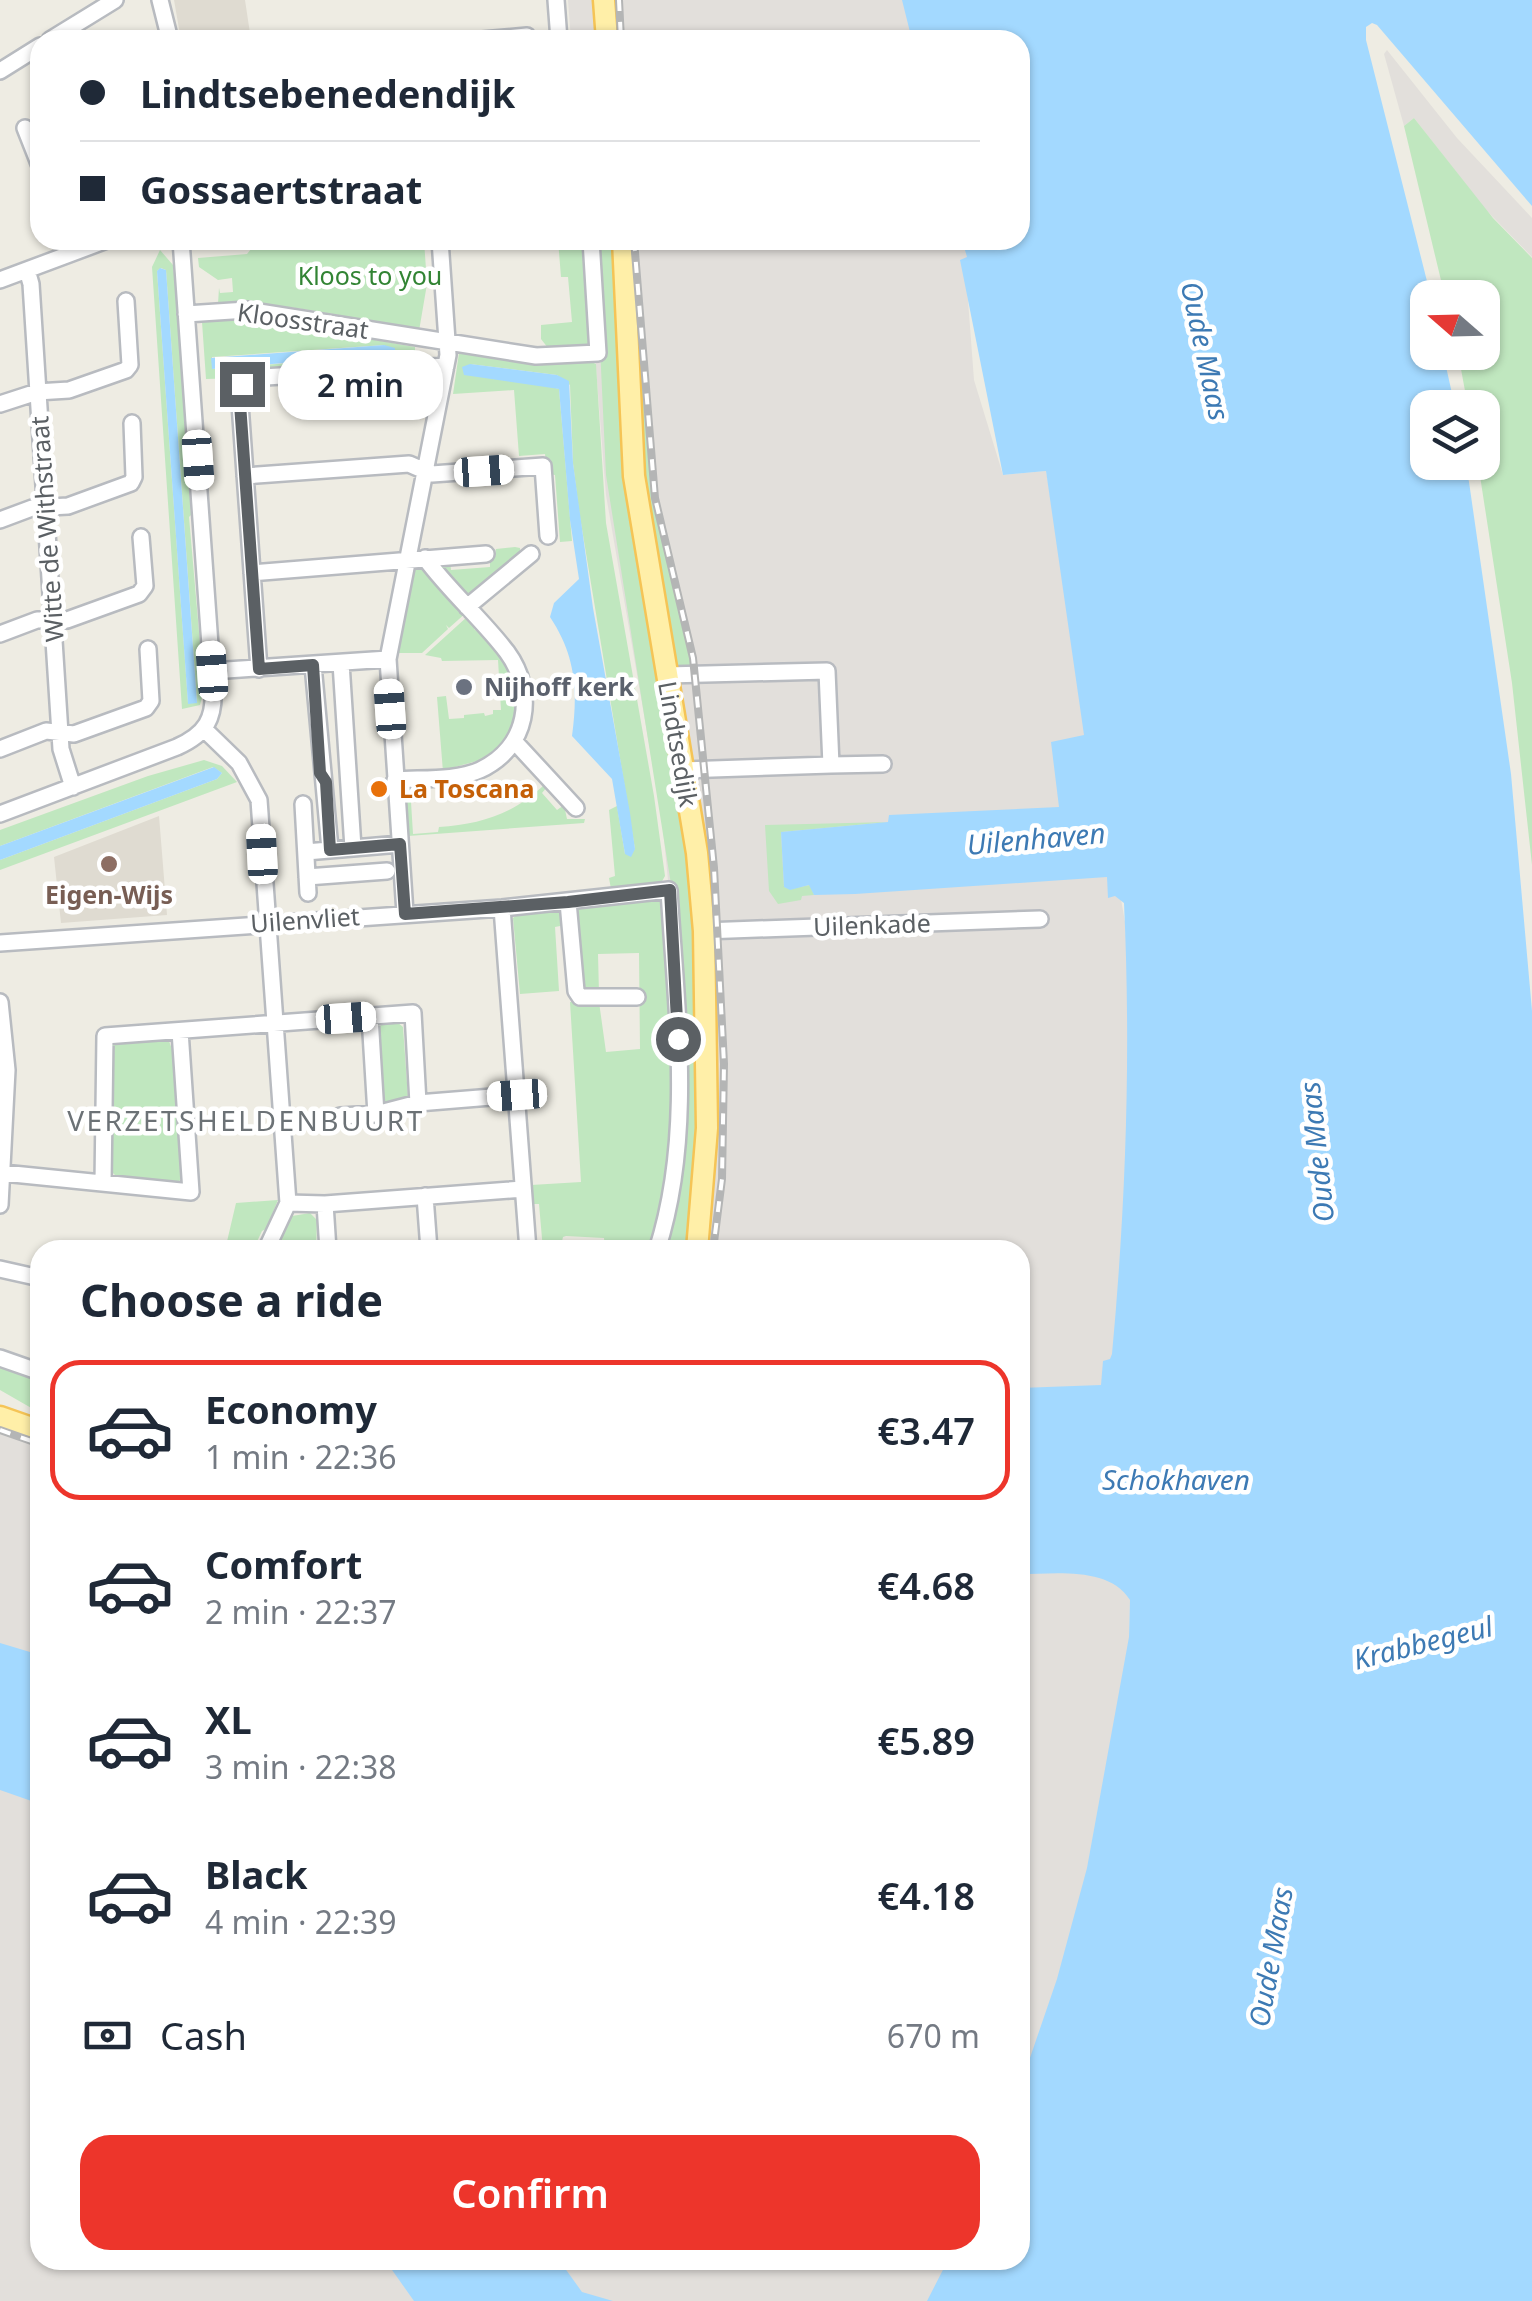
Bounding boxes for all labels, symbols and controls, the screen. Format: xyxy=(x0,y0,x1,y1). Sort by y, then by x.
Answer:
text: Lindtsebenedendijk xyxy=(140,67,515,119)
text: Gossaertstraat xyxy=(140,163,422,215)
park label: Kloos to you xyxy=(298,258,442,292)
water label: Oude Maas xyxy=(1173,278,1239,424)
north arrow xyxy=(1410,280,1500,370)
map controls xyxy=(1410,280,1500,480)
street label: Kloosstraat xyxy=(235,294,371,346)
callout: 2 min xyxy=(277,349,442,419)
route end xyxy=(220,362,265,407)
text: 2 min xyxy=(317,363,404,406)
button: layers xyxy=(1410,390,1500,480)
street label: Witte de Withstraat xyxy=(21,415,71,643)
car xyxy=(181,429,215,491)
car xyxy=(453,454,515,488)
car xyxy=(195,640,229,702)
place label: Nijhoff kerk xyxy=(484,669,635,703)
marker: Nijhoff kerk xyxy=(453,676,475,698)
car xyxy=(373,678,407,740)
street label: Lindtsedijk xyxy=(651,678,707,810)
place label: La Toscana xyxy=(399,771,534,805)
marker: La Toscana xyxy=(368,778,390,800)
water label: Uilenhaven xyxy=(965,813,1107,863)
car xyxy=(245,823,279,885)
marker: Eigen-Wijs xyxy=(98,853,120,875)
place label: Eigen-Wijs xyxy=(45,877,173,911)
street label: Uilenvliet xyxy=(249,898,361,940)
street label: Uilenkade xyxy=(813,905,931,943)
car xyxy=(315,1001,377,1035)
route start xyxy=(656,1017,701,1062)
car xyxy=(486,1078,548,1112)
water label: Oude Maas xyxy=(1290,1080,1342,1224)
district label: VERZETSHELDENBUURT xyxy=(67,1101,425,1139)
text: Choose a ride xyxy=(80,1269,383,1330)
text: Economy xyxy=(205,1383,377,1435)
icon: car xyxy=(85,1385,175,1475)
text: €3.47 xyxy=(878,1404,975,1456)
text: 1 min · 22:36 xyxy=(205,1435,397,1478)
water label: Schokhaven xyxy=(1102,1460,1250,1498)
text: Comfort xyxy=(205,1538,362,1590)
icon: car xyxy=(85,1540,175,1630)
text: €4.68 xyxy=(878,1559,975,1611)
text: 2 min · 22:37 xyxy=(205,1590,397,1633)
water label: Krabbegeul xyxy=(1349,1606,1497,1678)
text: XL xyxy=(205,1693,252,1745)
icon: car xyxy=(85,1695,175,1785)
text: €5.89 xyxy=(878,1714,975,1766)
text: 3 min · 22:38 xyxy=(205,1745,397,1788)
text: Black xyxy=(205,1848,308,1900)
icon: car xyxy=(85,1850,175,1940)
text: €4.18 xyxy=(878,1869,975,1921)
water label: Oude Maas xyxy=(1239,1884,1301,2030)
text: 4 min · 22:39 xyxy=(205,1900,397,1943)
icon: cash xyxy=(80,2008,135,2063)
text: Cash xyxy=(160,2009,247,2061)
text: 670 m xyxy=(887,2014,980,2057)
button: Confirm xyxy=(80,2135,980,2250)

